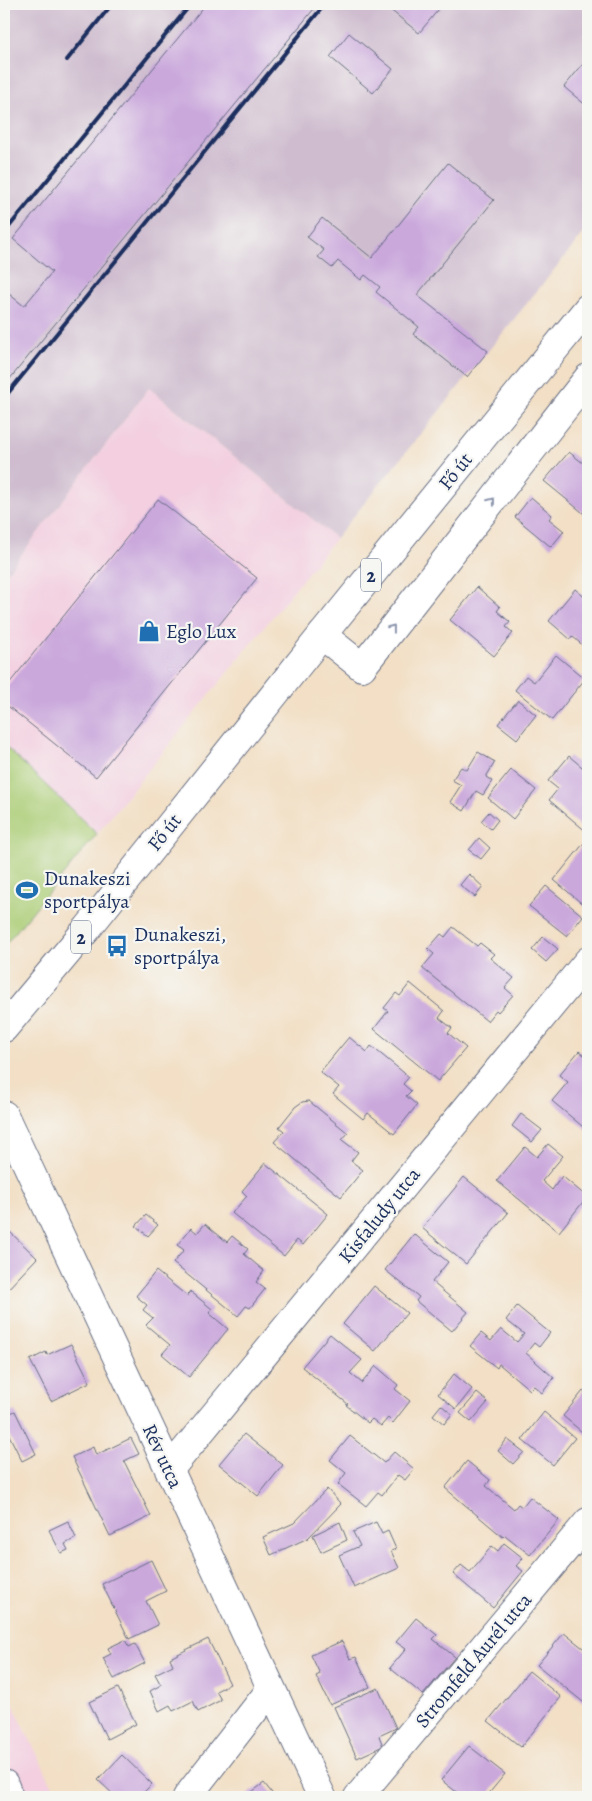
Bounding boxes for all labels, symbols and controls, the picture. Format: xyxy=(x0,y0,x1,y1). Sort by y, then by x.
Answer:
street label: Fő út xyxy=(432,447,479,496)
one-way arrow xyxy=(487,497,496,506)
road number: 2 xyxy=(361,558,381,592)
shop icon: Eglo Lux xyxy=(136,618,162,644)
place label: Eglo Lux xyxy=(166,618,237,645)
one-way arrow xyxy=(386,625,394,634)
street label: Fő út xyxy=(141,808,188,857)
place label: Dunakeszi sportpálya xyxy=(44,865,131,915)
sports icon: Dunakeszi sportpálya xyxy=(14,877,40,903)
road number: 2 xyxy=(71,920,91,954)
place label: Dunakeszi, sportpálya xyxy=(134,921,226,971)
bus stop icon: Dunakeszi, sportpálya xyxy=(104,933,130,959)
street label: Kisfaludy utca xyxy=(332,1161,427,1269)
street label: Rév utca xyxy=(136,1419,190,1494)
street label: Stromfeld Aurél utca xyxy=(409,1587,538,1734)

